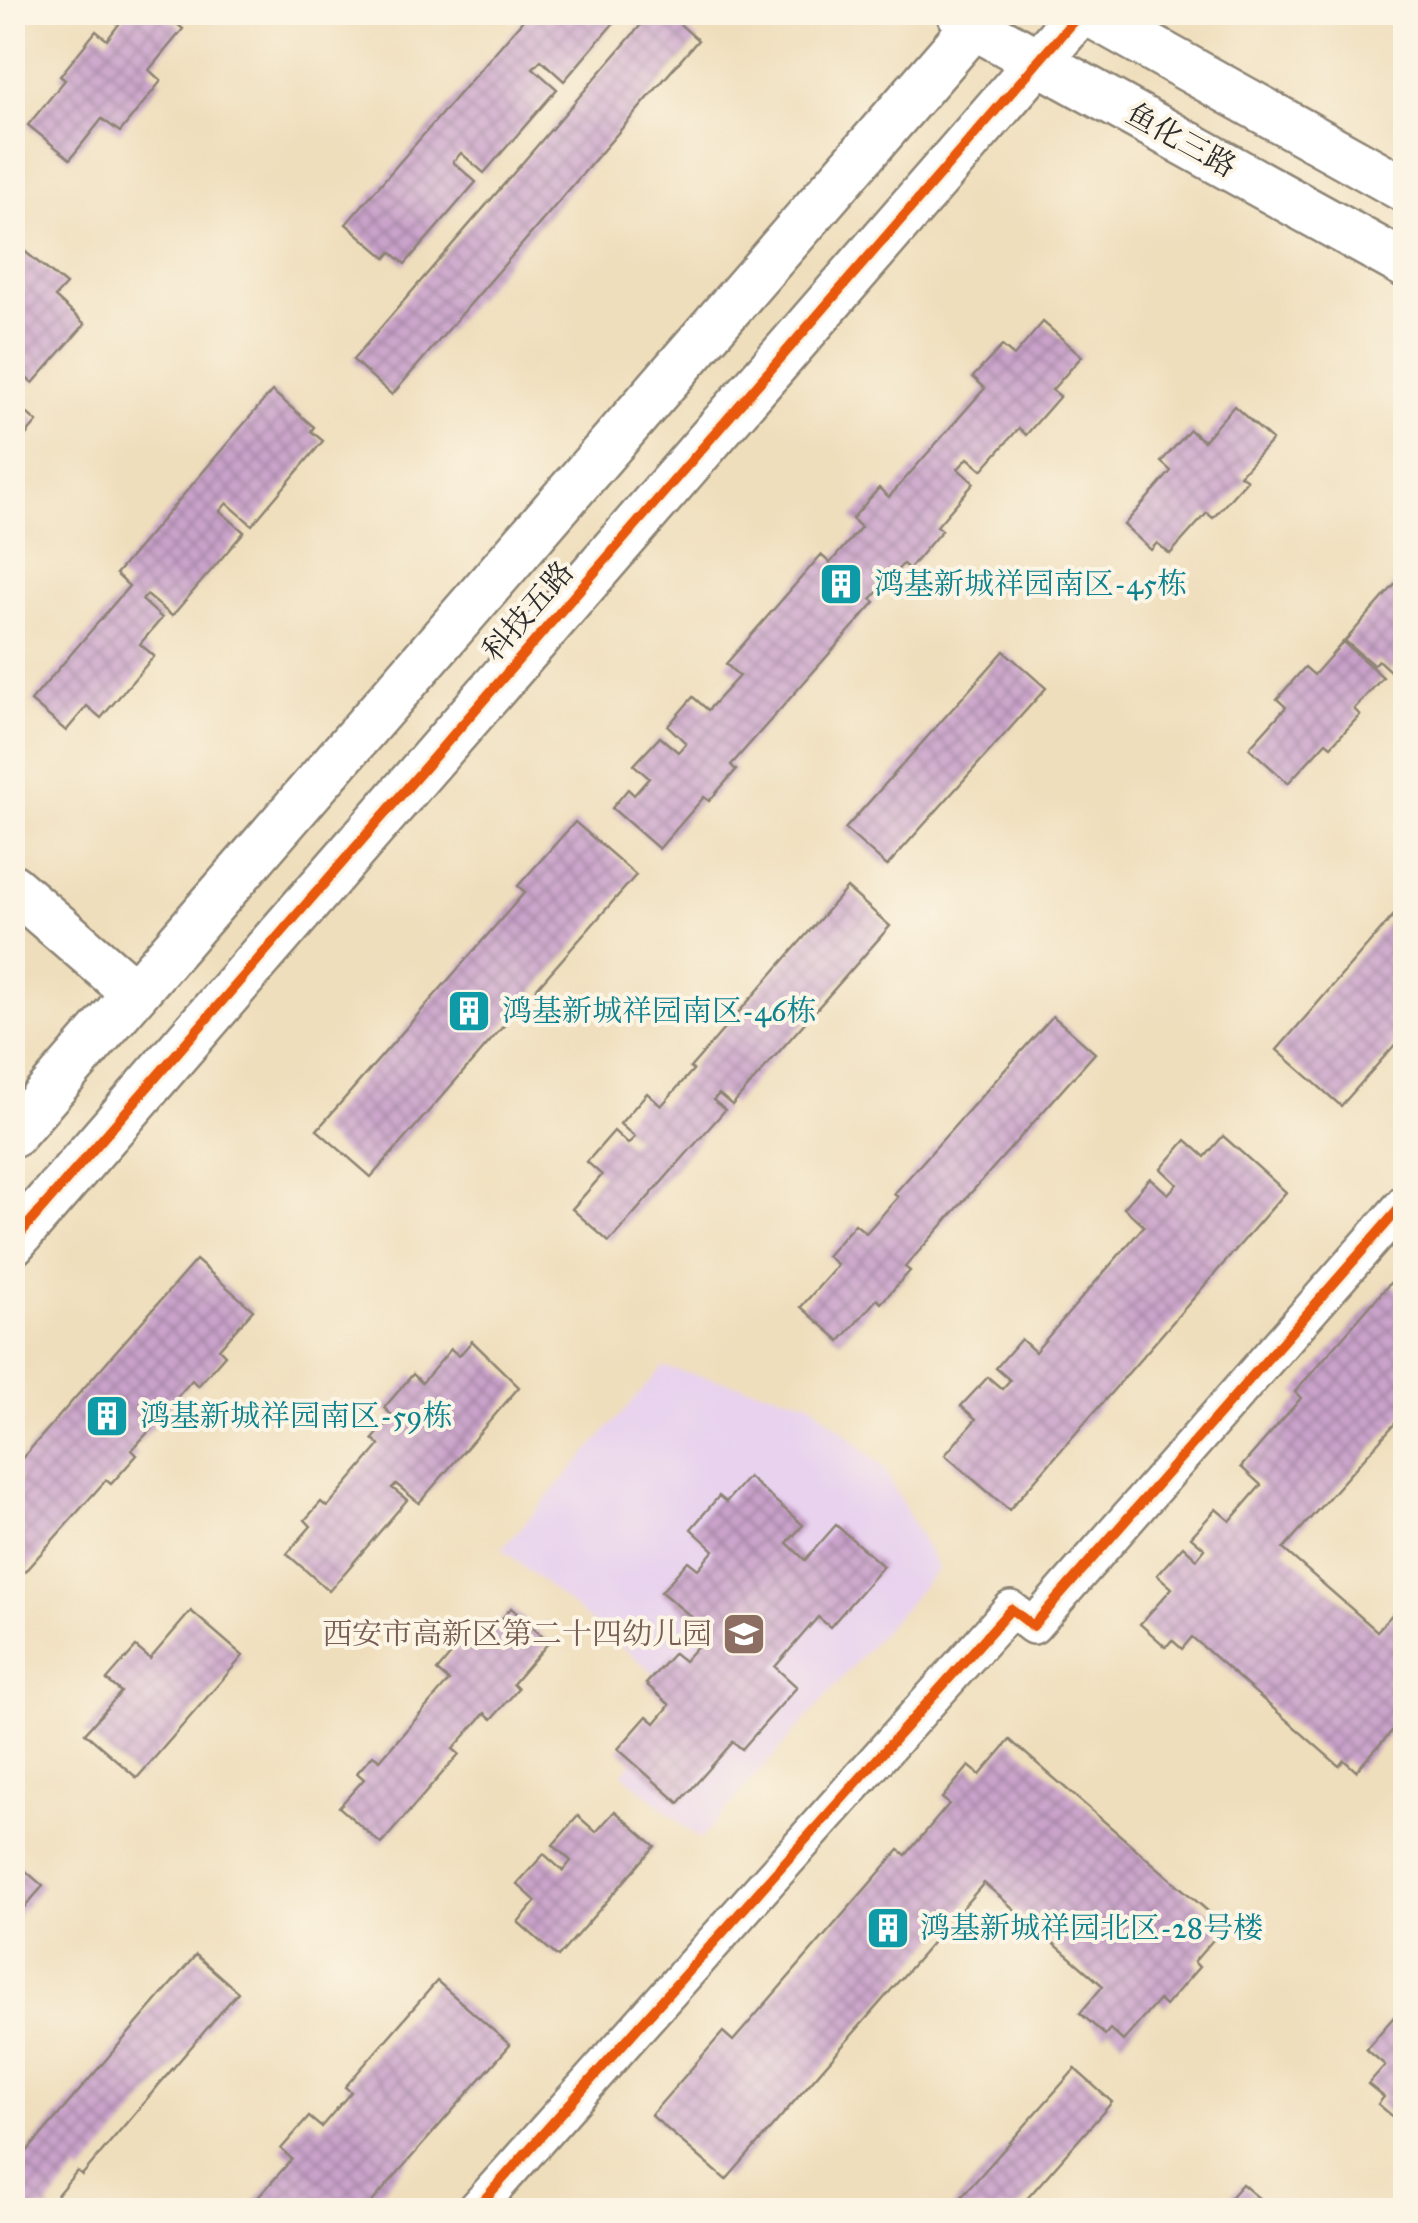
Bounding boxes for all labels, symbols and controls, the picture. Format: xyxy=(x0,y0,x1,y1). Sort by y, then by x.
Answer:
street label: 鱼化三路 xyxy=(1120,95,1242,185)
street label: 科技五路 xyxy=(475,554,581,668)
building icon: 鸿基新城祥园南区-45栋 xyxy=(818,561,864,607)
place label: 鸿基新城祥园南区-45栋 xyxy=(874,566,1187,602)
building icon: 鸿基新城祥园南区-46栋 xyxy=(446,988,492,1034)
place label: 鸿基新城祥园南区-46栋 xyxy=(502,993,816,1029)
building icon: 鸿基新城祥园南区-59栋 xyxy=(84,1393,130,1439)
place label: 鸿基新城祥园南区-59栋 xyxy=(140,1398,452,1435)
school or university icon: 西安市高新区第二十四幼儿园 xyxy=(721,1611,767,1657)
place label: 西安市高新区第二十四幼儿园 xyxy=(322,1616,712,1652)
building icon: 鸿基新城祥园北区-28号楼 xyxy=(865,1905,911,1951)
place label: 鸿基新城祥园北区-28号楼 xyxy=(920,1910,1263,1946)

